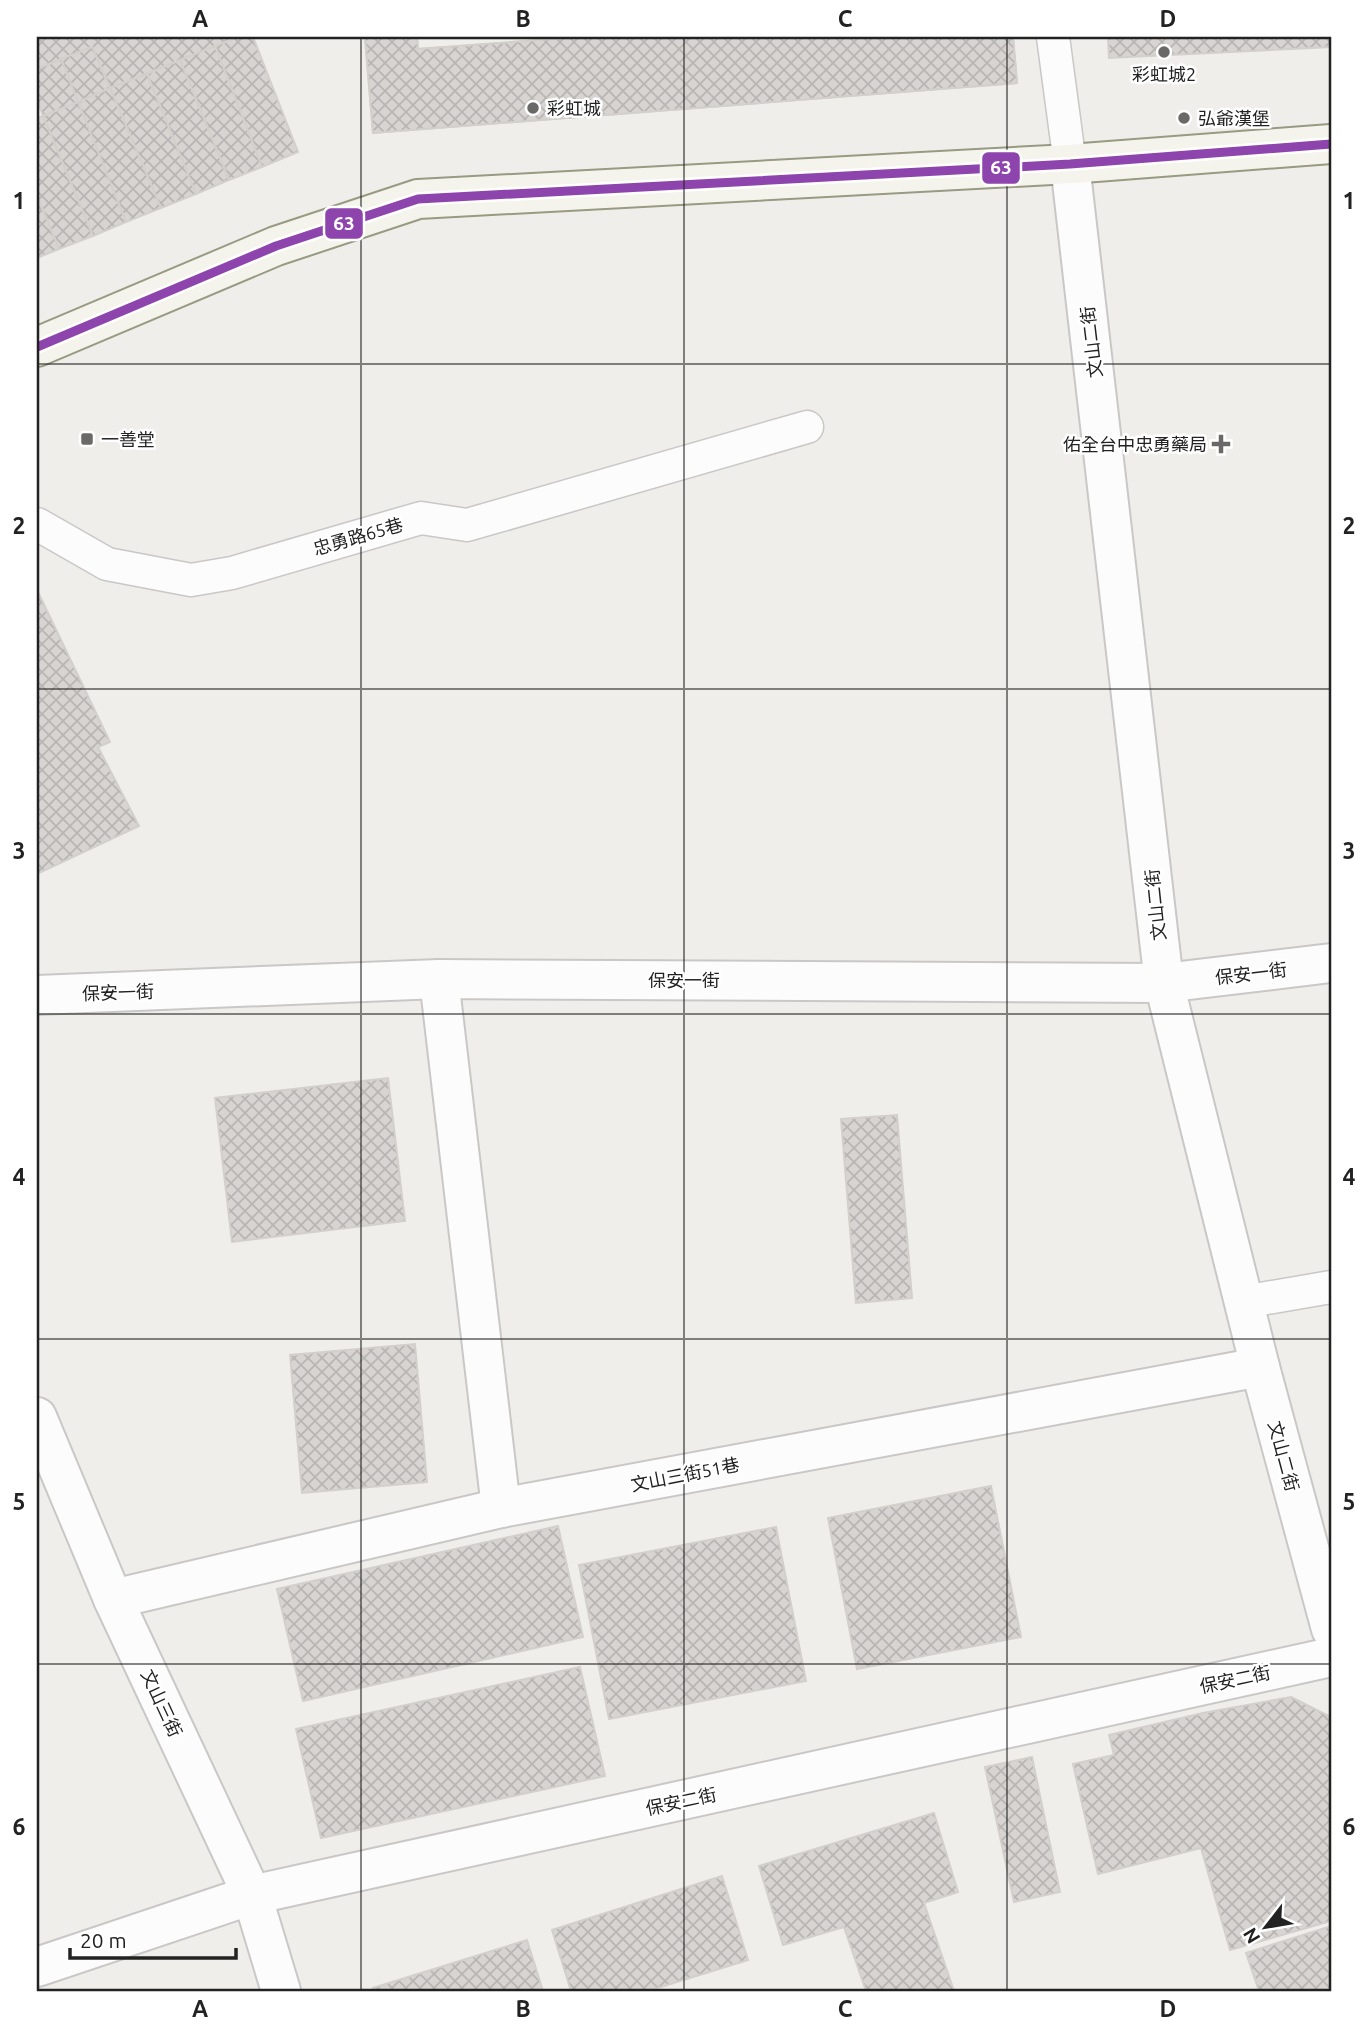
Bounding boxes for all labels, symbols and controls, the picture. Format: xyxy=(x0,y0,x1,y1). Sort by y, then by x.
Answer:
text: A xyxy=(192,6,208,31)
text: B xyxy=(515,6,531,31)
text: C xyxy=(838,6,853,31)
text: D xyxy=(1160,6,1176,31)
marker: 彩虹城2 xyxy=(1156,44,1172,60)
place label: 彩虹城2 xyxy=(1132,64,1196,84)
place label: 彩虹城 xyxy=(547,98,601,118)
marker: 彩虹城 xyxy=(525,100,541,116)
place label: 弘爺漢堡 xyxy=(1198,108,1270,128)
marker: 弘爺漢堡 xyxy=(1176,110,1192,126)
line badge: 63 xyxy=(981,151,1021,185)
text: 63 xyxy=(990,156,1012,178)
text: 1 xyxy=(13,188,25,213)
text: 1 xyxy=(1343,188,1355,213)
line badge: 63 xyxy=(324,207,364,240)
text: 63 xyxy=(333,212,355,234)
street label: 文山二街 xyxy=(1077,305,1105,379)
place label: 一善堂 xyxy=(101,429,155,449)
marker: 一善堂 xyxy=(79,431,95,447)
place label: 佑全台中忠勇藥局 xyxy=(1063,434,1207,454)
marker: 佑全台中忠勇藥局 xyxy=(1213,436,1229,452)
text: 2 xyxy=(13,513,25,538)
text: 2 xyxy=(1343,513,1355,538)
street label: 忠勇路65巷 xyxy=(311,514,405,558)
text: 3 xyxy=(13,838,25,863)
text: 3 xyxy=(1343,838,1355,863)
street label: 文山二街 xyxy=(1141,868,1169,942)
street label: 保安一街 xyxy=(1214,959,1288,987)
street label: 保安一街 xyxy=(648,970,720,990)
street label: 保安一街 xyxy=(82,981,154,1003)
text: 4 xyxy=(13,1164,26,1189)
text: 4 xyxy=(1343,1164,1356,1189)
street label: 文山二街 xyxy=(1265,1419,1303,1493)
street label: 文山三街51巷 xyxy=(629,1454,741,1494)
text: 5 xyxy=(13,1489,25,1514)
text: 5 xyxy=(1343,1489,1355,1514)
street label: 保安二街 xyxy=(1198,1662,1272,1696)
street label: 文山三街 xyxy=(138,1666,186,1740)
street label: 保安二街 xyxy=(644,1784,718,1818)
text: 6 xyxy=(13,1814,26,1839)
text: 6 xyxy=(1343,1814,1356,1839)
north arrow xyxy=(1232,1892,1302,1962)
scale bar xyxy=(70,1916,236,1960)
text: N xyxy=(1238,1924,1265,1948)
text: 20 m xyxy=(80,1928,127,1952)
text: A xyxy=(192,1996,208,2021)
text: B xyxy=(515,1996,531,2021)
text: C xyxy=(838,1996,853,2021)
text: D xyxy=(1160,1996,1176,2021)

